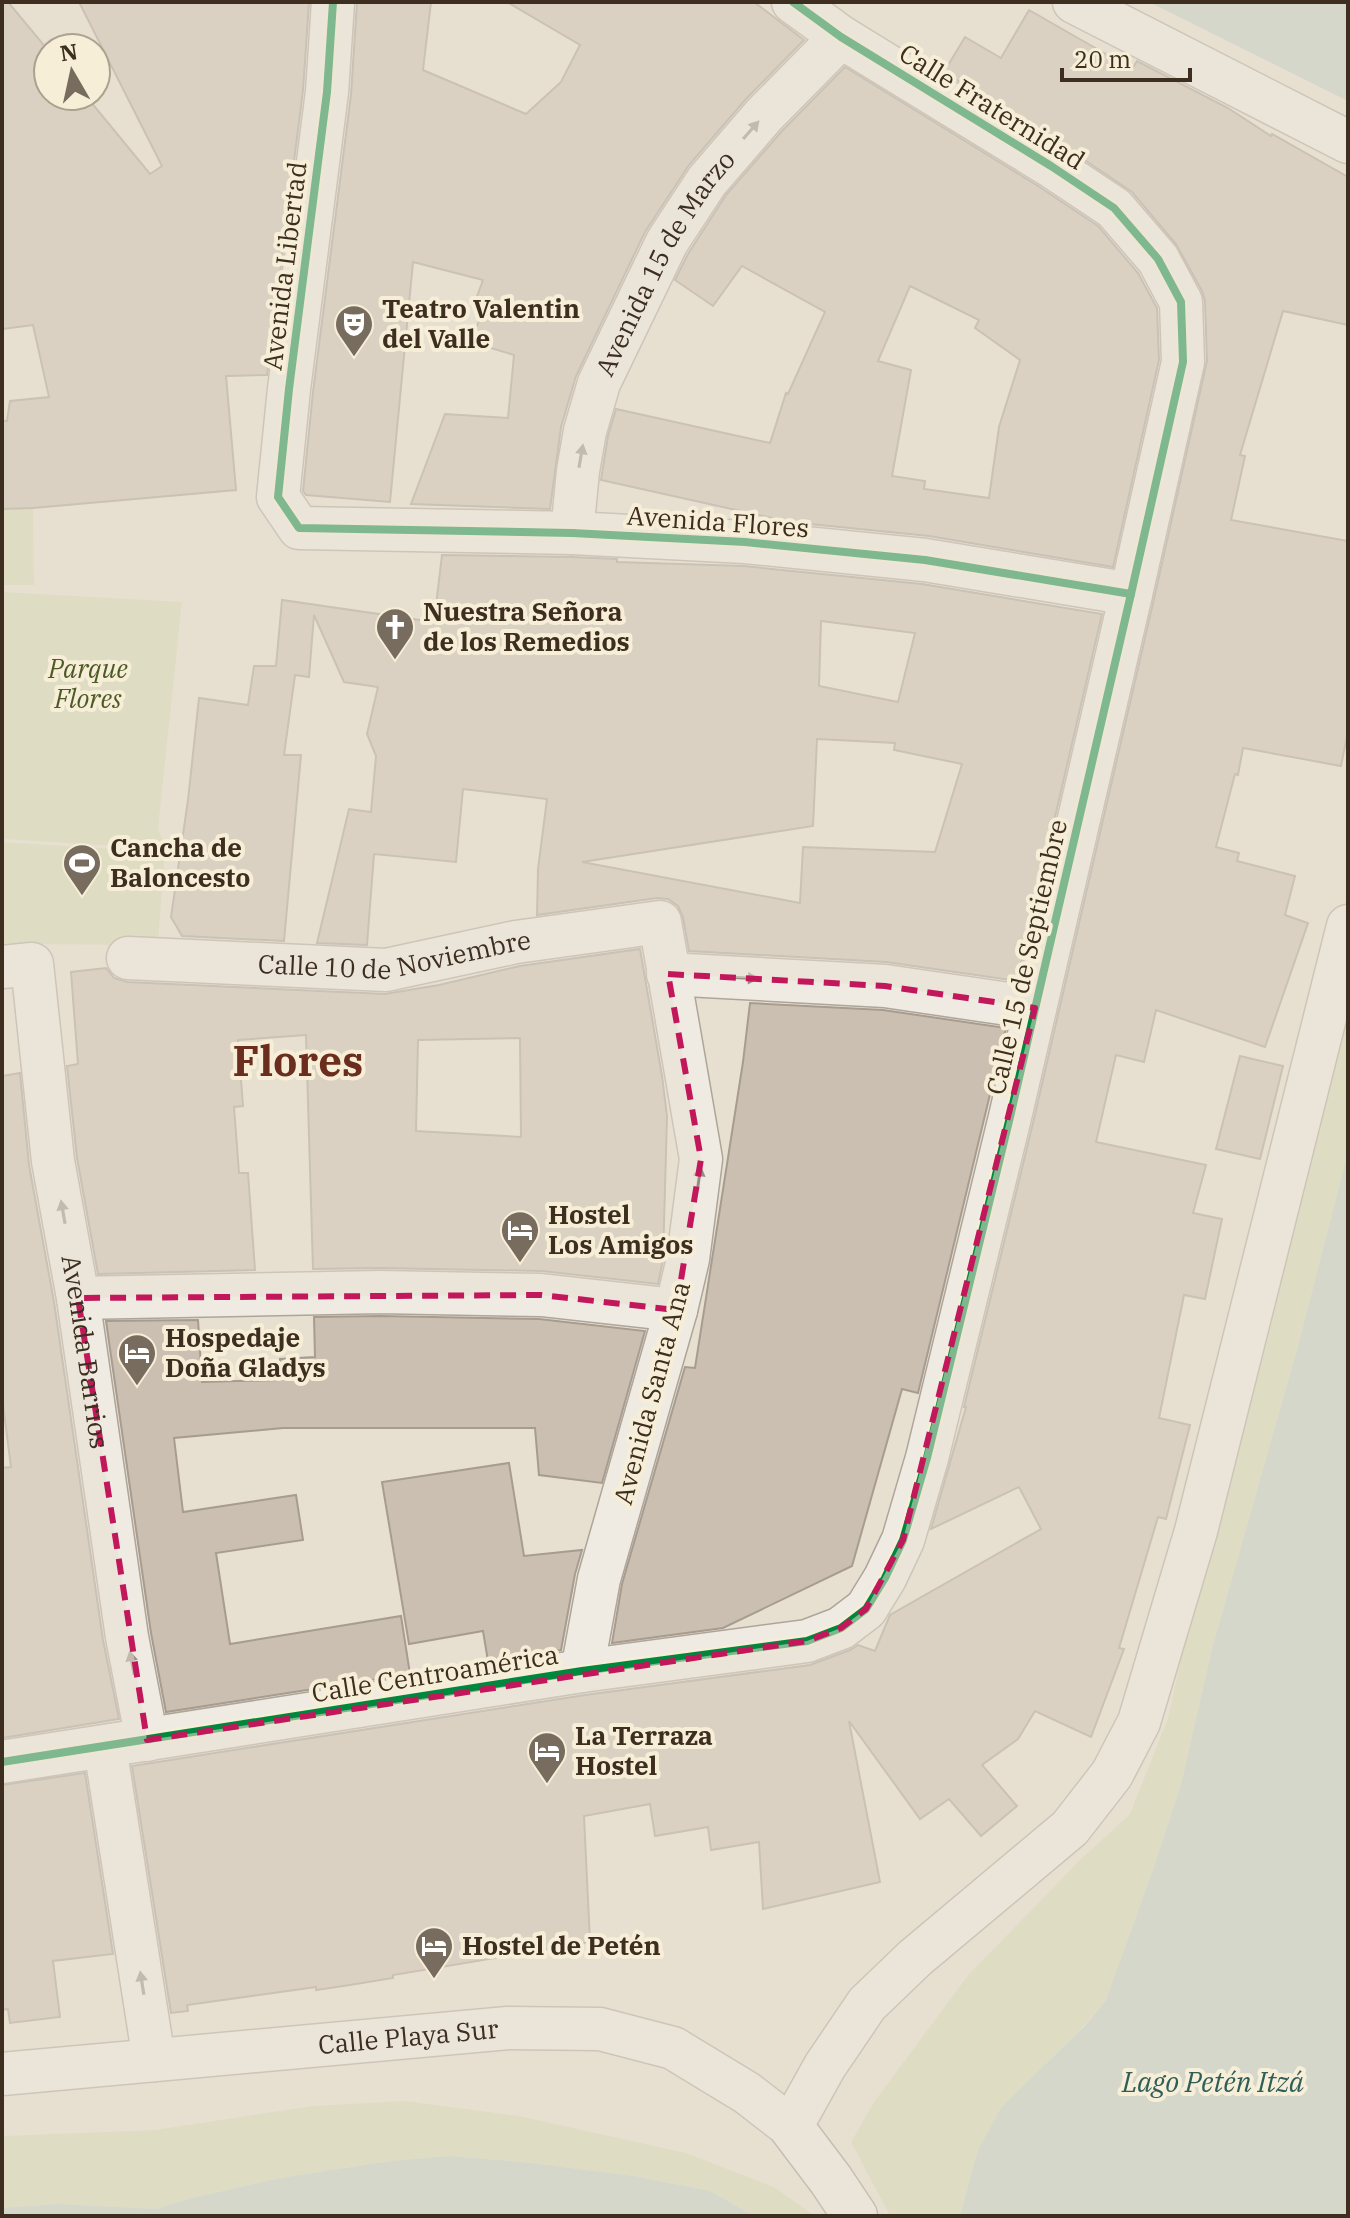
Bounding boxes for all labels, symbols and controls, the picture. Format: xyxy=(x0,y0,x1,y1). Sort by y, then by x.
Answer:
north arrow xyxy=(32,32,112,112)
scale bar xyxy=(1062,32,1190,82)
street label: Calle Fraternidad xyxy=(893,35,1092,177)
text: N xyxy=(58,36,80,67)
text: 20 m xyxy=(1074,43,1131,75)
one-way arrow xyxy=(742,120,759,140)
street label: Avenida 15 de Marzo xyxy=(587,143,742,381)
street label: Avenida Libertad xyxy=(254,160,314,372)
place label: Teatro Valentin del Valle xyxy=(382,291,580,355)
theatre icon: Teatro Valentin del Valle xyxy=(333,303,375,358)
one-way arrow xyxy=(575,443,587,468)
street label: Avenida Flores xyxy=(626,498,810,544)
place label: Nuestra Señora de los Remedios xyxy=(423,594,630,658)
church icon: Nuestra Señora de los Remedios xyxy=(374,606,416,661)
park label: Parque Flores xyxy=(47,651,128,715)
street label: Calle 15 de Septiembre xyxy=(978,816,1074,1098)
place label: Cancha de Baloncesto xyxy=(110,830,250,894)
sports icon: Cancha de Baloncesto xyxy=(61,842,103,897)
street label: Calle 10 de Noviembre xyxy=(257,922,533,986)
one-way arrow xyxy=(734,972,759,985)
district label: Flores xyxy=(233,1033,363,1088)
one-way arrow xyxy=(693,1165,706,1190)
place label: Hostel Los Amigos xyxy=(548,1197,694,1261)
one-way arrow xyxy=(56,1200,68,1225)
hotel icon: Hostel Los Amigos xyxy=(499,1209,541,1264)
street label: Avenida Barrios xyxy=(54,1252,118,1451)
street label: Avenida Santa Ana xyxy=(605,1277,697,1508)
place label: Hospedaje Doña Gladys xyxy=(165,1320,326,1384)
hotel icon: Hospedaje Doña Gladys xyxy=(116,1332,158,1387)
street label: Calle Centroamérica xyxy=(309,1637,561,1709)
one-way arrow xyxy=(125,1650,138,1675)
place label: La Terraza Hostel xyxy=(575,1718,713,1782)
hotel icon: La Terraza Hostel xyxy=(526,1730,568,1785)
hotel icon: Hostel de Petén xyxy=(413,1925,455,1980)
place label: Hostel de Petén xyxy=(462,1928,661,1962)
one-way arrow xyxy=(135,1970,148,1995)
street label: Calle Playa Sur xyxy=(316,2011,500,2061)
water label: Lago Petén Itzá xyxy=(1121,2063,1304,2100)

